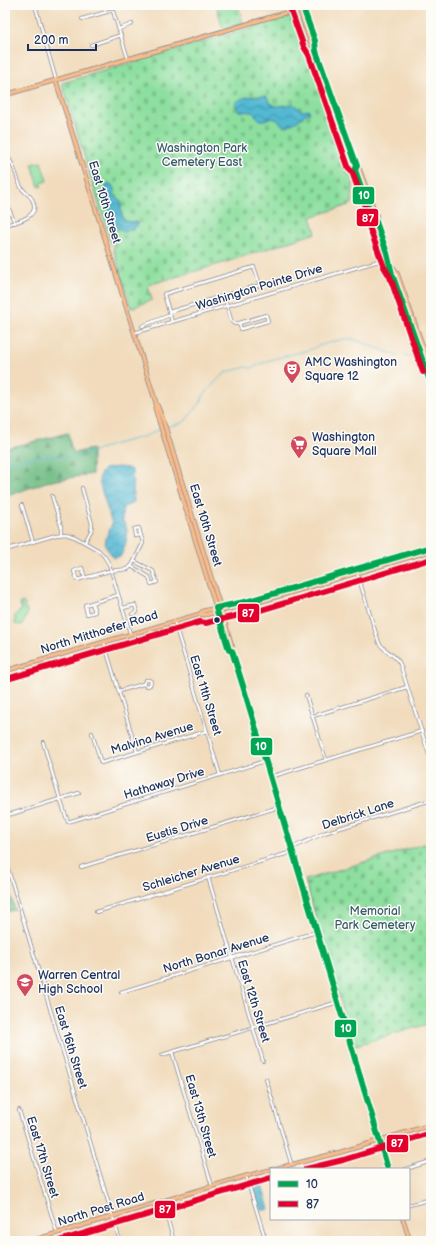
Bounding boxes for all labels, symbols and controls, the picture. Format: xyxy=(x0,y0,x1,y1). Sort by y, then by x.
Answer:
scale bar xyxy=(28,26,96,52)
text: 200 m xyxy=(34,33,68,48)
park label: Washington Park Cemetery East xyxy=(157,141,247,170)
street label: East 10th Street xyxy=(85,159,124,246)
line badge: 10 xyxy=(352,186,375,205)
text: 10 xyxy=(358,189,370,202)
line badge: 87 xyxy=(356,208,379,227)
text: 87 xyxy=(362,212,374,225)
street label: Washington Pointe Drive xyxy=(194,261,324,314)
place label: AMC Washington Square 12 xyxy=(305,355,397,384)
theatre icon: AMC Washington Square 12 xyxy=(282,359,302,384)
place label: Washington Square Mall xyxy=(312,430,377,459)
supermarket icon: Washington Square Mall xyxy=(289,434,309,459)
street label: East 10th Street xyxy=(186,482,225,569)
line badge: 87 xyxy=(237,603,260,623)
street label: North Mitthoefer Road xyxy=(39,607,160,657)
text: 87 xyxy=(242,607,254,620)
unlabelled marker xyxy=(212,615,222,625)
street label: East 11th Street xyxy=(186,653,225,737)
street label: Malvina Avenue xyxy=(109,719,195,758)
line badge: 10 xyxy=(250,737,273,756)
text: 10 xyxy=(255,740,267,753)
street label: Hathaway Drive xyxy=(122,764,206,803)
street label: Delbrick Lane xyxy=(320,796,396,833)
street label: Eustis Drive xyxy=(144,813,210,846)
street label: Schleicher Avenue xyxy=(141,852,242,895)
park label: Memorial Park Cemetery xyxy=(335,904,416,933)
street label: North Bonar Avenue xyxy=(161,930,271,977)
street label: East 12th Street xyxy=(234,958,273,1045)
place label: Warren Central High School xyxy=(38,968,120,997)
school or university icon: Warren Central High School xyxy=(15,972,35,997)
street label: East 16th Street xyxy=(51,1004,90,1091)
line badge: 10 xyxy=(334,1019,357,1038)
text: 10 xyxy=(340,1022,352,1035)
street label: East 13th Street xyxy=(181,1073,220,1160)
street label: East 17th Street xyxy=(23,1115,62,1200)
line badge: 87 xyxy=(386,1134,409,1153)
text: 87 xyxy=(391,1137,403,1150)
legend xyxy=(270,1168,410,1220)
text: 10 xyxy=(306,1177,318,1192)
street label: North Post Road xyxy=(56,1189,146,1230)
text: 87 xyxy=(306,1197,319,1212)
line badge: 87 xyxy=(154,1200,176,1219)
text: 87 xyxy=(159,1203,171,1216)

